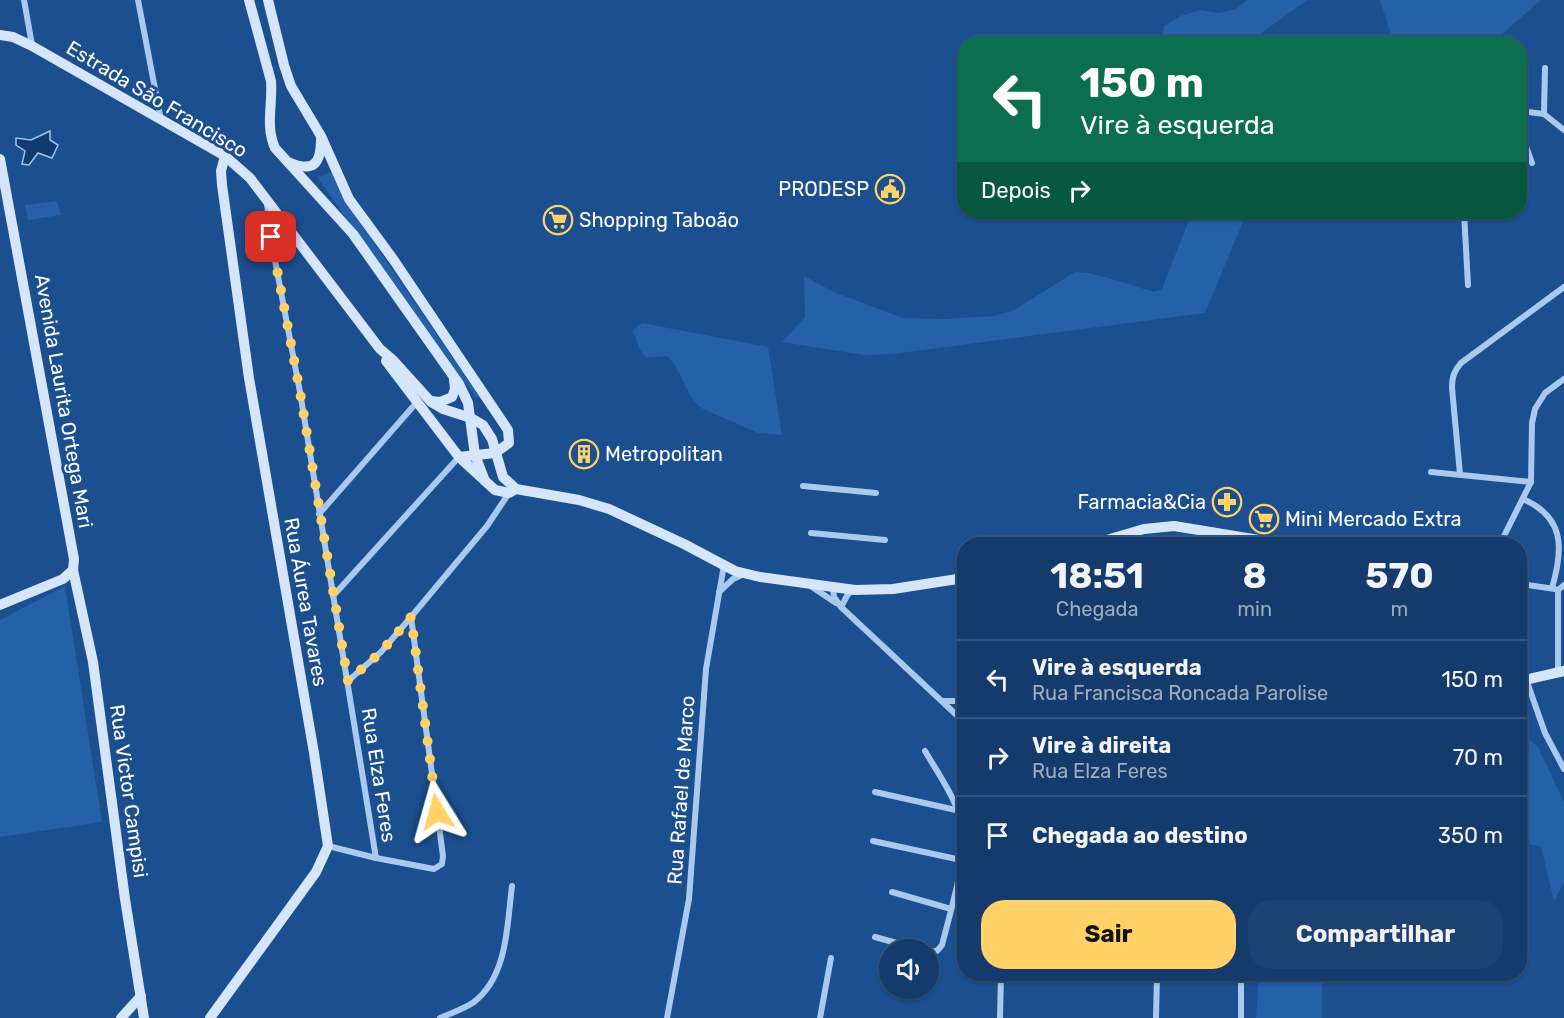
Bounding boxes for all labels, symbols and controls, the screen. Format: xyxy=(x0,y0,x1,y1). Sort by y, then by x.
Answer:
street label: Estrada São Francisco xyxy=(62,35,252,163)
text: 150 m xyxy=(1080,58,1204,108)
icon: left xyxy=(981,60,1059,138)
text: Vire à esquerda xyxy=(1080,109,1275,141)
public building icon: PRODESP xyxy=(874,173,906,205)
icon: right xyxy=(1063,174,1096,207)
place label: PRODESP xyxy=(778,177,869,201)
text: Depois xyxy=(981,177,1051,204)
supermarket icon: Shopping Taboão xyxy=(542,204,574,236)
place label: Shopping Taboão xyxy=(579,208,739,232)
pin xyxy=(245,211,296,262)
icon: arrive xyxy=(254,220,287,253)
street label: Avenida Laurita Ortega Mari xyxy=(30,272,98,530)
building icon: Metropolitan xyxy=(568,438,600,470)
place label: Metropolitan xyxy=(605,442,723,466)
pharmacy icon: Farmacia&Cia xyxy=(1211,486,1243,518)
place label: Farmacia&Cia xyxy=(1077,490,1206,514)
supermarket icon: Mini Mercado Extra xyxy=(1248,503,1280,535)
place label: Mini Mercado Extra xyxy=(1285,507,1462,531)
street label: Rua Áurea Tavares xyxy=(279,516,333,688)
text: 18:51 xyxy=(1050,554,1144,597)
text: 8 xyxy=(1242,554,1267,597)
text: 570 xyxy=(1365,554,1434,597)
text: Chegada xyxy=(1056,597,1138,621)
text: min xyxy=(1237,597,1272,621)
text: m xyxy=(1391,597,1408,621)
text: Vire à esquerda xyxy=(1032,654,1202,681)
icon: left xyxy=(981,663,1014,696)
text: 150 m xyxy=(1442,666,1503,693)
text: Rua Francisca Roncada Parolise xyxy=(1032,681,1328,705)
street label: Rua Rafael de Marco xyxy=(662,695,700,885)
street label: Rua Victor Campisi xyxy=(105,703,153,879)
street label: Rua Elza Feres xyxy=(357,706,401,844)
text: Vire à direita xyxy=(1032,732,1171,759)
icon: right xyxy=(981,741,1014,774)
text: 70 m xyxy=(1453,744,1503,771)
text: Rua Elza Feres xyxy=(1032,759,1168,783)
position arrow xyxy=(405,780,469,844)
icon: arrive xyxy=(981,819,1014,852)
text: Chegada ao destino xyxy=(1032,822,1248,849)
text: 350 m xyxy=(1438,822,1503,849)
button: Sair xyxy=(981,900,1236,969)
button: Compartilhar xyxy=(1248,900,1503,969)
map controls xyxy=(879,939,939,999)
button: sound xyxy=(879,939,939,999)

